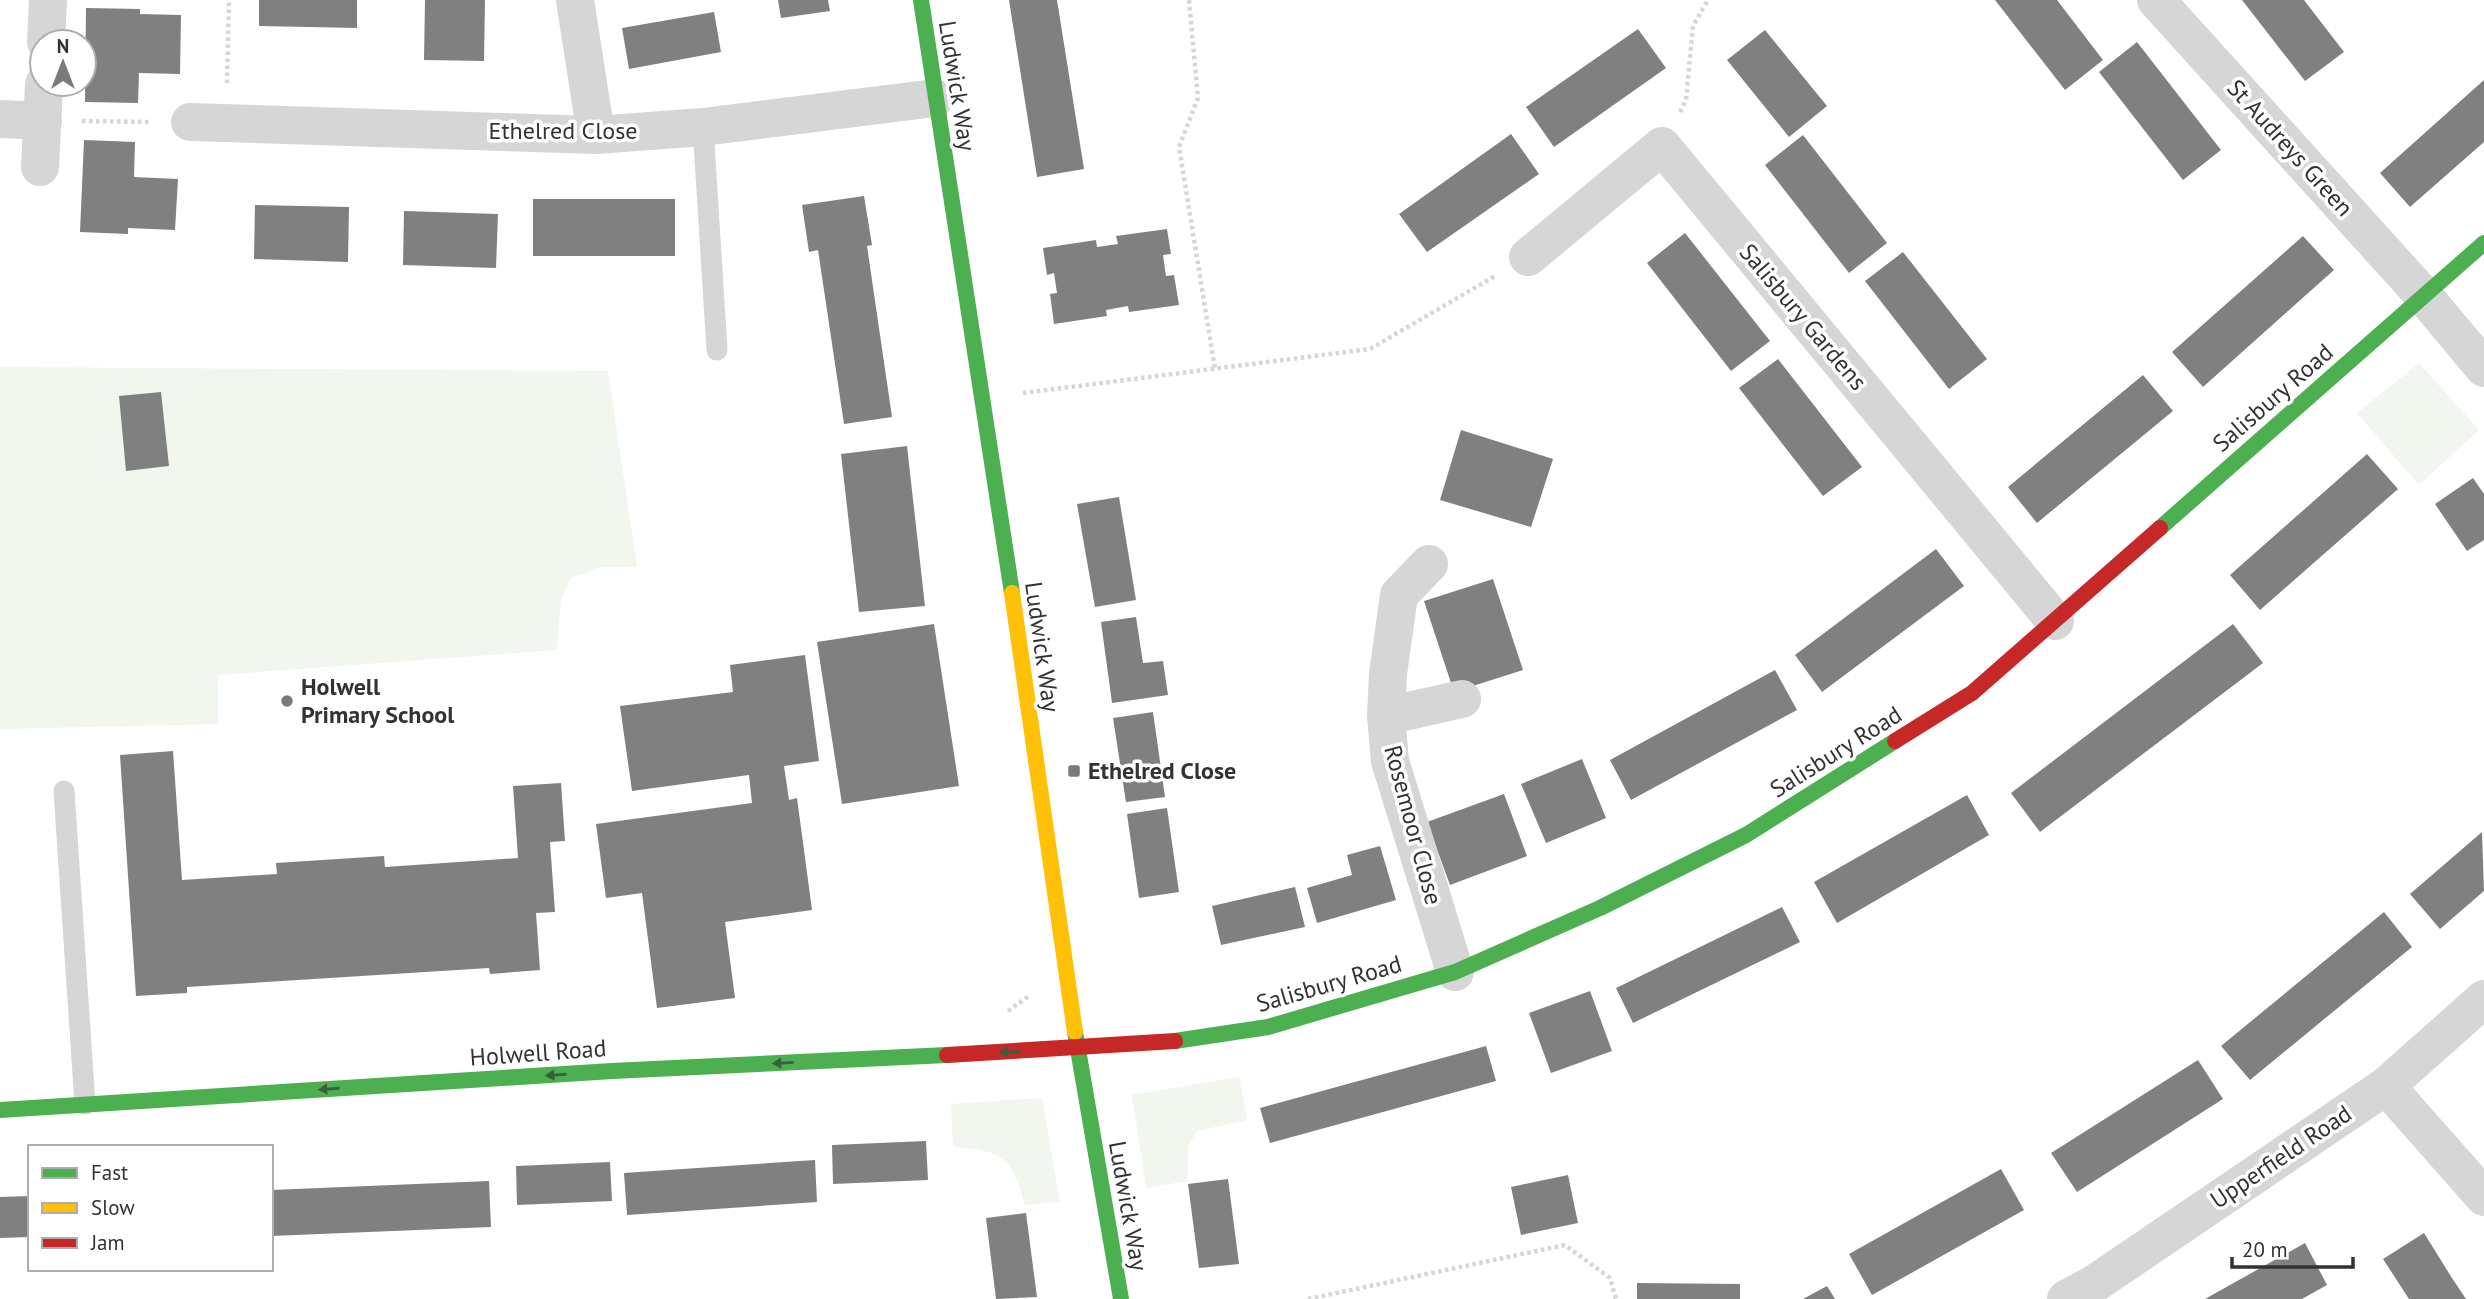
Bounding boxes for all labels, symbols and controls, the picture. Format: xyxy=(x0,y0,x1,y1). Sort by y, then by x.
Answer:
street label: Ludwick Way xyxy=(932,19,983,153)
north arrow xyxy=(28,28,98,98)
text: N xyxy=(57,34,69,58)
street label: St Audreys Green xyxy=(2221,73,2360,223)
street label: Ethelred Close xyxy=(489,115,637,146)
street label: Salisbury Gardens xyxy=(1733,237,1874,396)
street label: Salisbury Road xyxy=(2206,337,2339,458)
street label: Ludwick Way xyxy=(1018,580,1067,714)
place label: Holwell Primary School xyxy=(301,671,455,730)
marker: Holwell Primary School xyxy=(279,693,295,709)
street label: Salisbury Road xyxy=(1764,699,1907,804)
street label: Rosemoor Close xyxy=(1377,742,1450,908)
place label: Ethelred Close xyxy=(1088,755,1236,786)
marker: Ethelred Close xyxy=(1066,763,1082,779)
street label: Salisbury Road xyxy=(1253,948,1405,1019)
street label: Holwell Road xyxy=(469,1032,607,1073)
one-way arrow xyxy=(999,1046,1021,1057)
one-way arrow xyxy=(772,1057,794,1068)
one-way arrow xyxy=(545,1069,567,1080)
one-way arrow xyxy=(318,1084,340,1095)
street label: Upperfield Road xyxy=(2204,1098,2357,1215)
street label: Ludwick Way xyxy=(1102,1139,1155,1273)
legend xyxy=(28,1145,273,1271)
text: Fast xyxy=(91,1159,128,1186)
text: Slow xyxy=(91,1194,135,1221)
scale bar xyxy=(2232,1226,2353,1270)
text: Jam xyxy=(90,1229,125,1256)
text: 20 m xyxy=(2242,1236,2288,1263)

